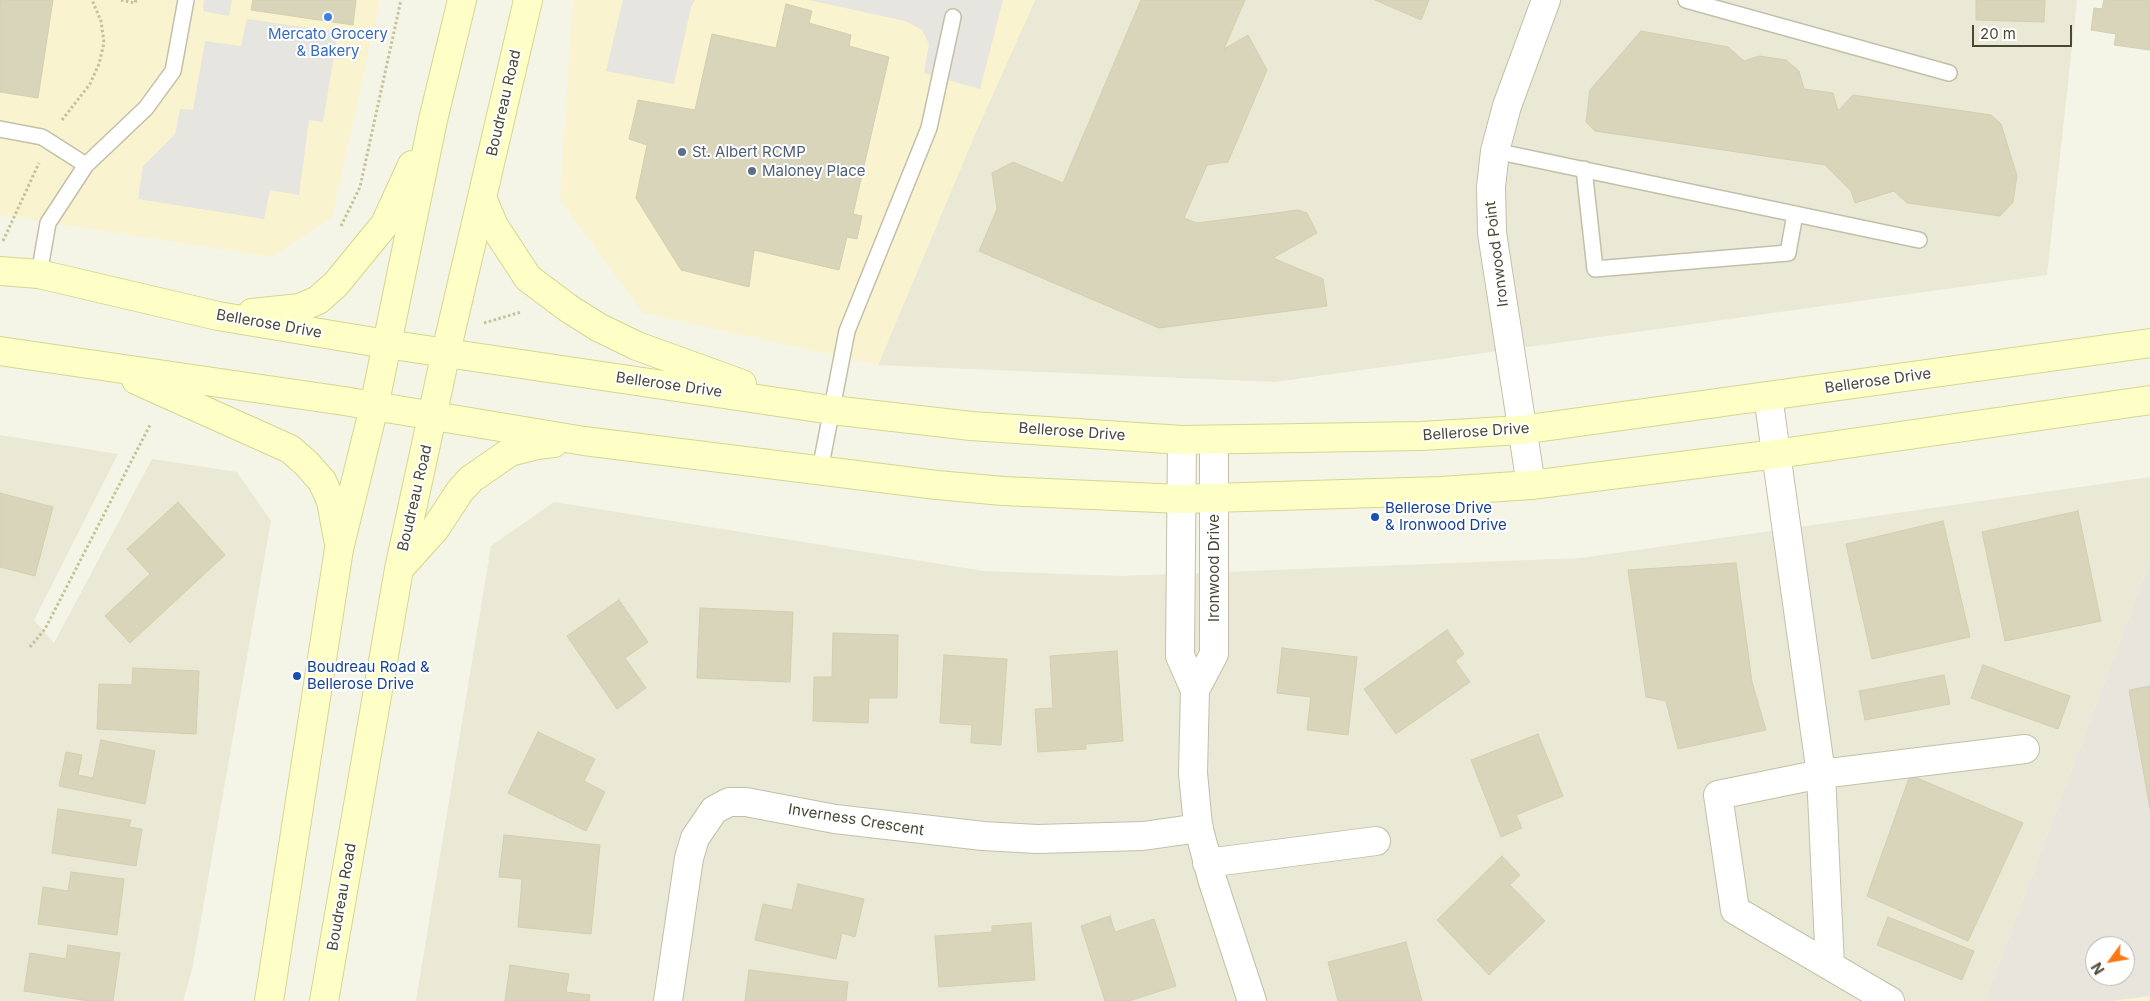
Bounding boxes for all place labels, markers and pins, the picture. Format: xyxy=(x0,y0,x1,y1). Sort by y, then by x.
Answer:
marker: Mercato Grocery & Bakery xyxy=(322,11,334,23)
place label: Mercato Grocery & Bakery xyxy=(268,25,388,60)
place label: St. Albert RCMP xyxy=(692,143,806,161)
marker: St. Albert RCMP xyxy=(676,146,688,158)
place label: Maloney Place xyxy=(762,162,866,180)
marker: Maloney Place xyxy=(746,165,758,177)
place label: Bellerose Drive & Ironwood Drive xyxy=(1385,499,1507,534)
marker: Bellerose Drive & Ironwood Drive xyxy=(1369,511,1381,523)
place label: Boudreau Road & Bellerose Drive xyxy=(307,658,430,693)
marker: Boudreau Road & Bellerose Drive xyxy=(291,670,303,682)

